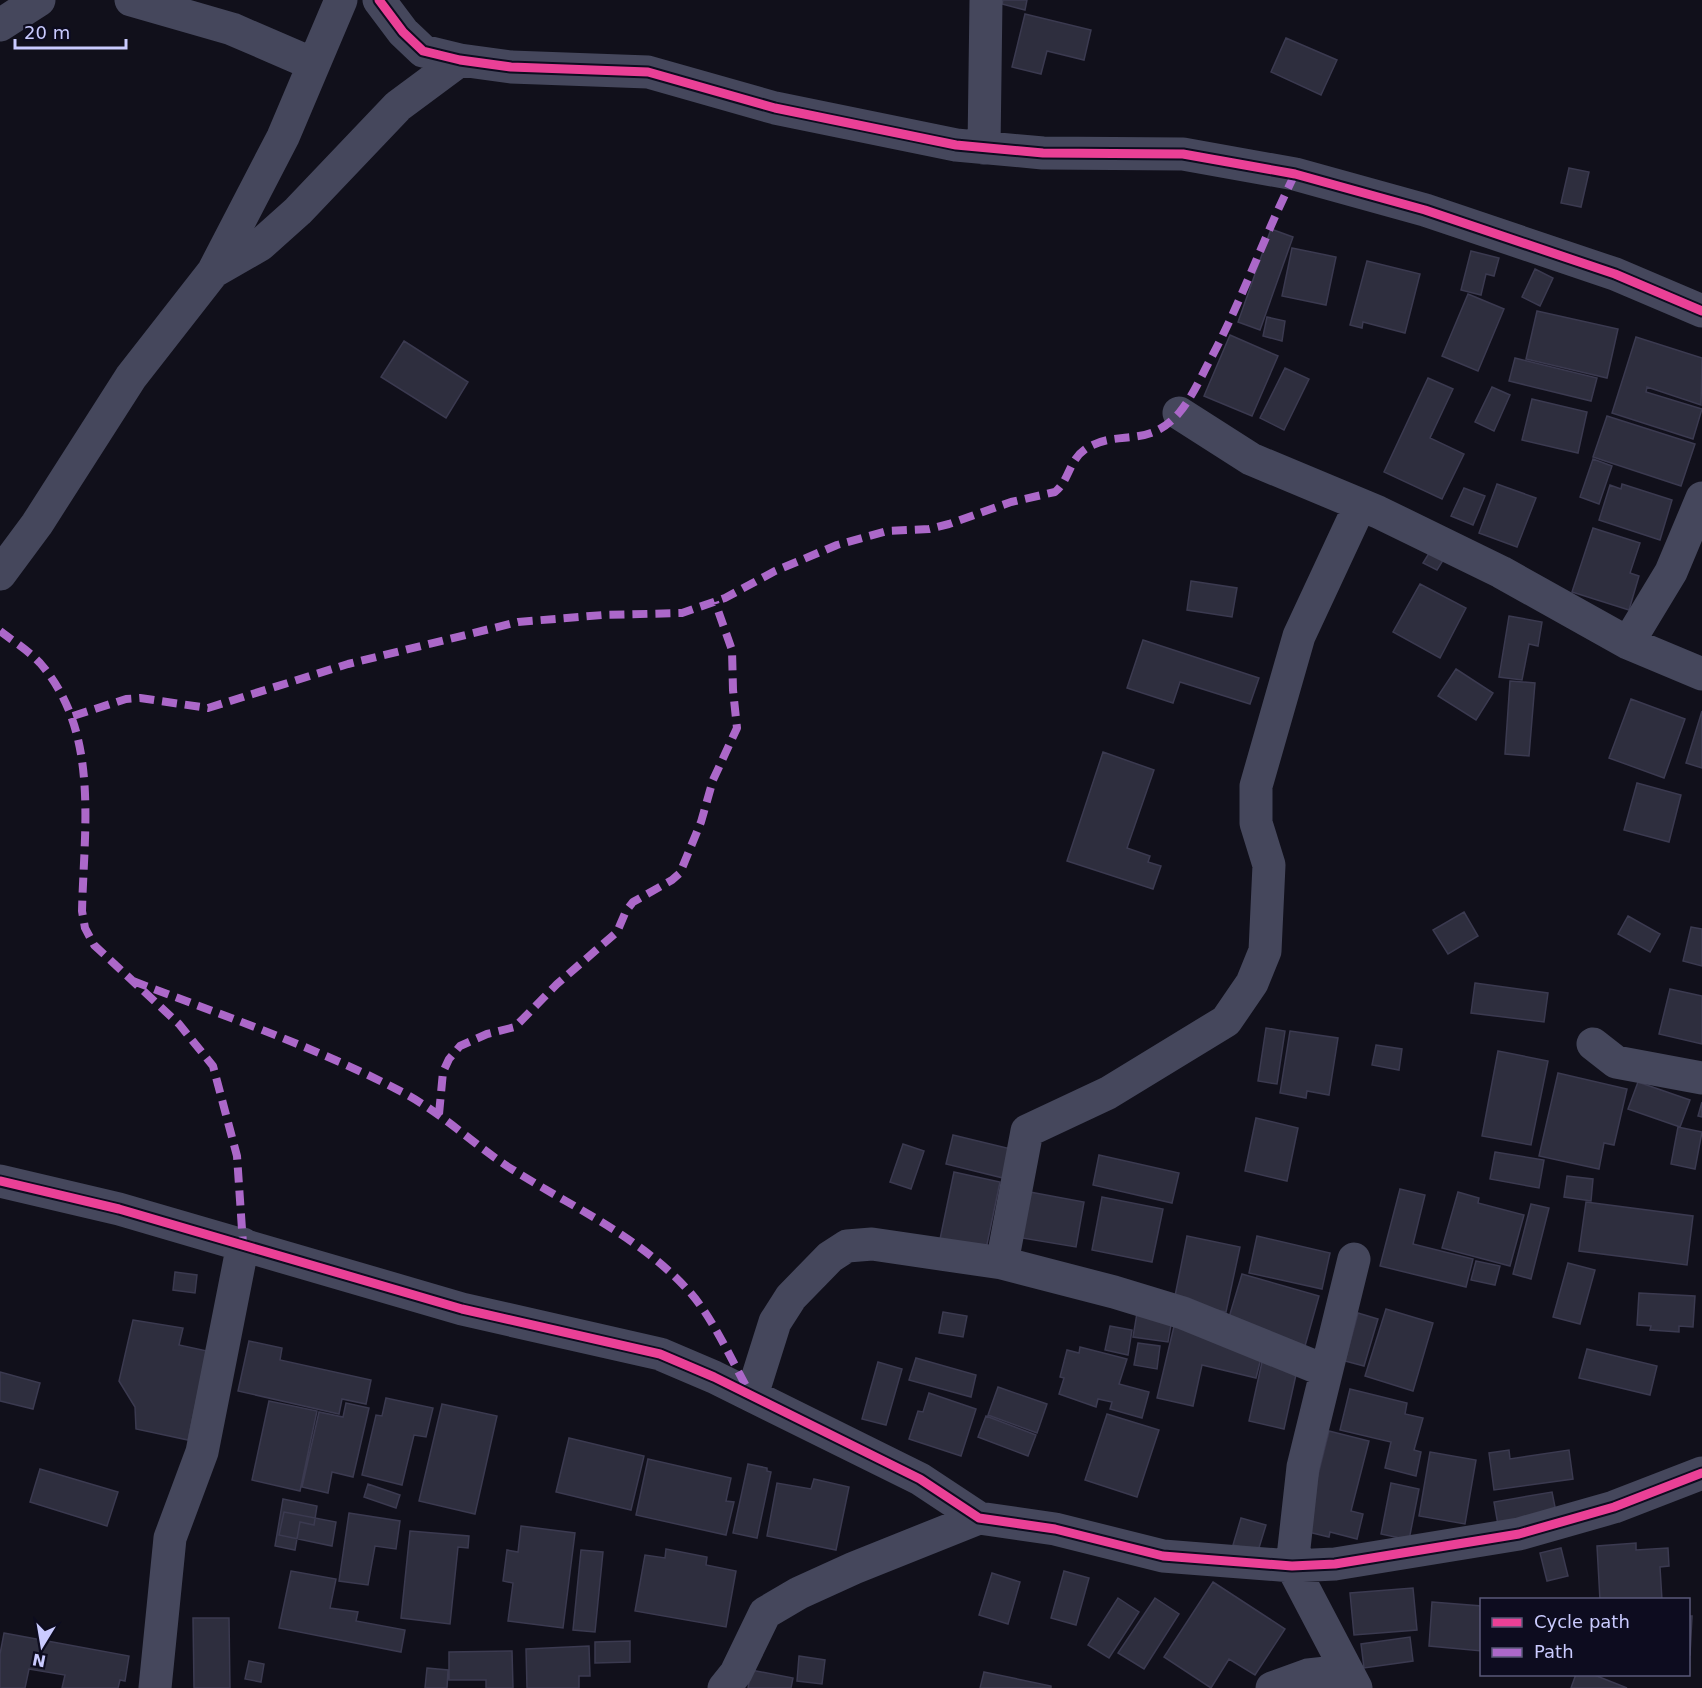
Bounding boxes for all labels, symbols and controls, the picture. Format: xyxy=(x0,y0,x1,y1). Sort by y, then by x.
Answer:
scale bar xyxy=(15,12,126,50)
text: 20 m xyxy=(24,22,70,43)
legend xyxy=(1480,1598,1690,1676)
text: Cycle path xyxy=(1534,1611,1630,1632)
north arrow xyxy=(12,1616,72,1676)
text: Path xyxy=(1534,1641,1574,1662)
text: N xyxy=(31,1650,48,1671)

